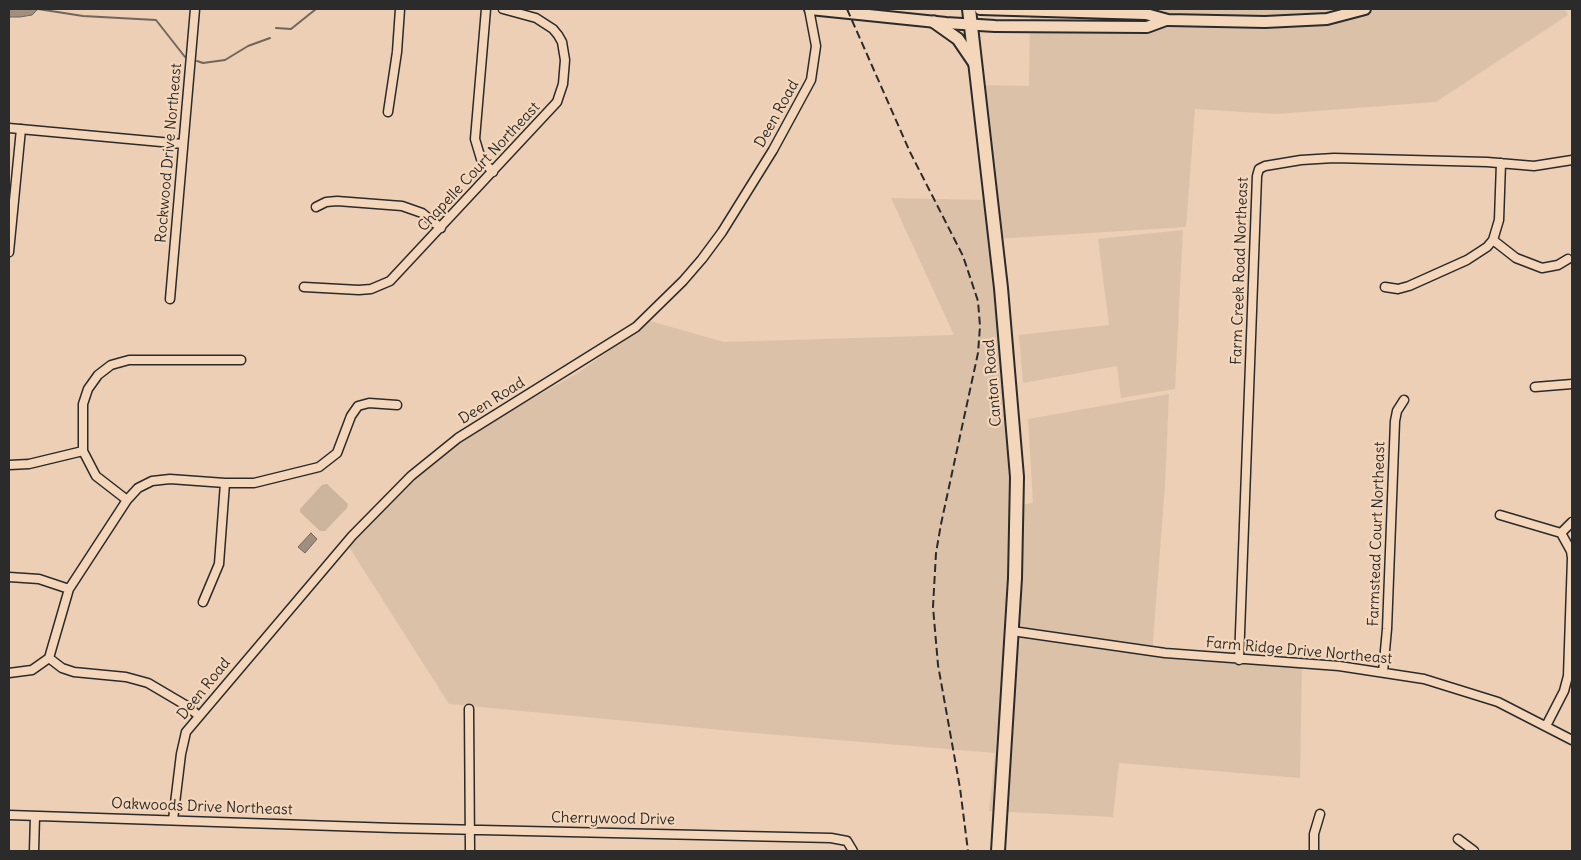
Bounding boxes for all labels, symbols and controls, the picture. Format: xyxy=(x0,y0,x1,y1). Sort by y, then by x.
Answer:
street label: Rockwood Drive Northeast xyxy=(152,62,186,244)
street label: Deen Road xyxy=(751,77,803,151)
street label: Chapelle Court Northeast xyxy=(414,98,544,236)
street label: Farm Creek Road Northeast xyxy=(1228,177,1252,365)
street label: Canton Road xyxy=(980,338,1006,428)
street label: Deen Road xyxy=(456,374,528,428)
street label: Farmstead Court Northeast xyxy=(1365,441,1389,627)
street label: Farm Ridge Drive Northeast xyxy=(1205,634,1393,668)
street label: Deen Road xyxy=(174,654,234,724)
street label: Oakwoods Drive Northeast xyxy=(111,795,293,819)
street label: Cherrywood Drive xyxy=(551,809,675,829)

